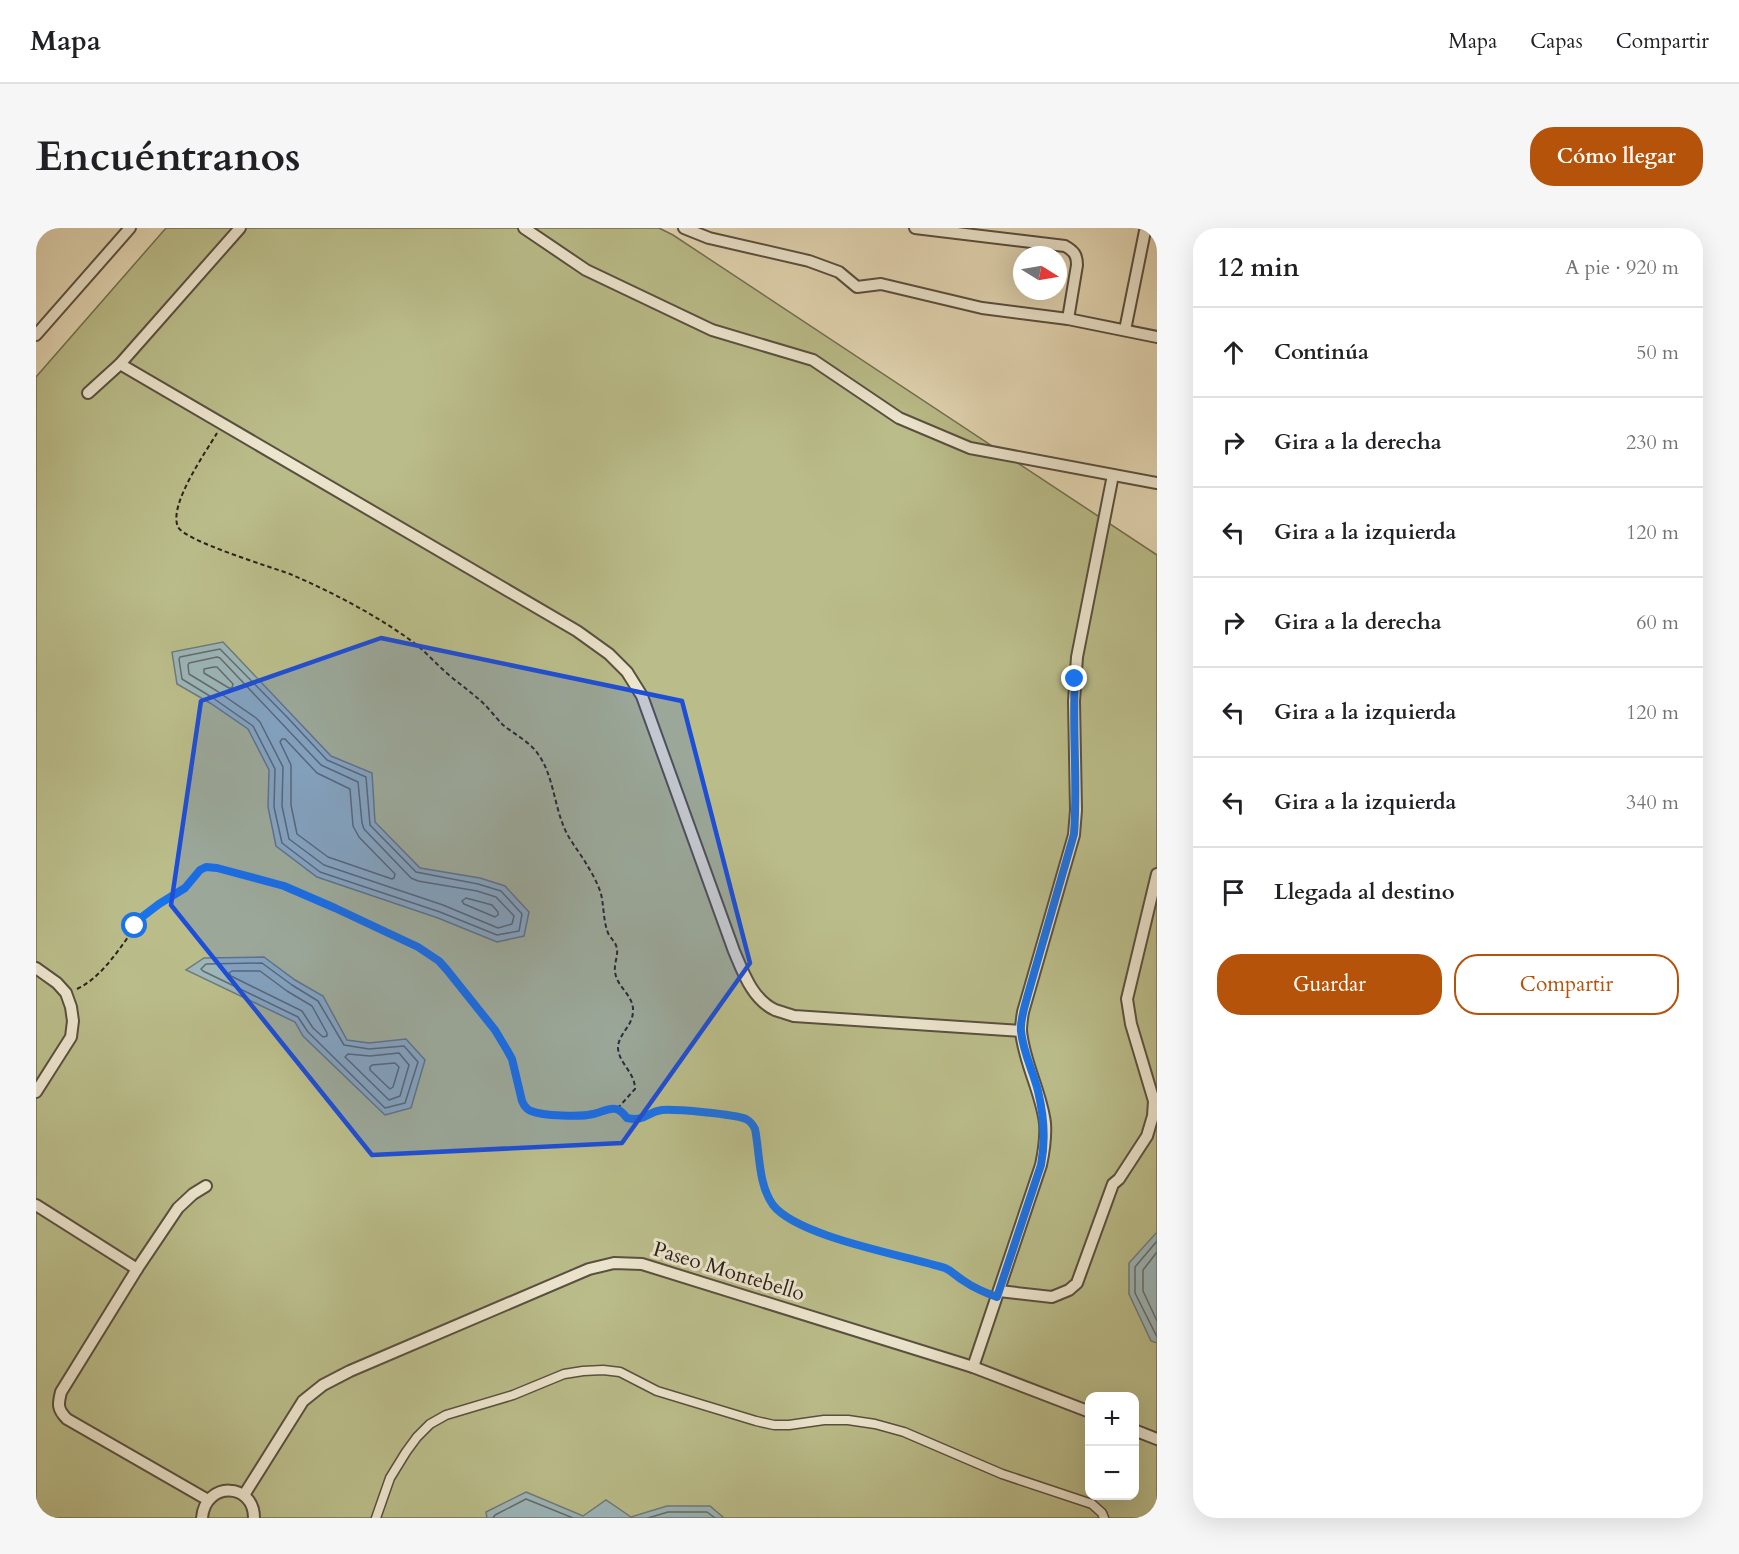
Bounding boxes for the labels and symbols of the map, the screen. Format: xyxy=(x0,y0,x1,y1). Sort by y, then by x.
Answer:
north arrow xyxy=(1013,246,1067,300)
route end xyxy=(1061,665,1087,691)
route start xyxy=(121,912,147,938)
street label: Paseo Montebello xyxy=(649,1235,808,1308)

